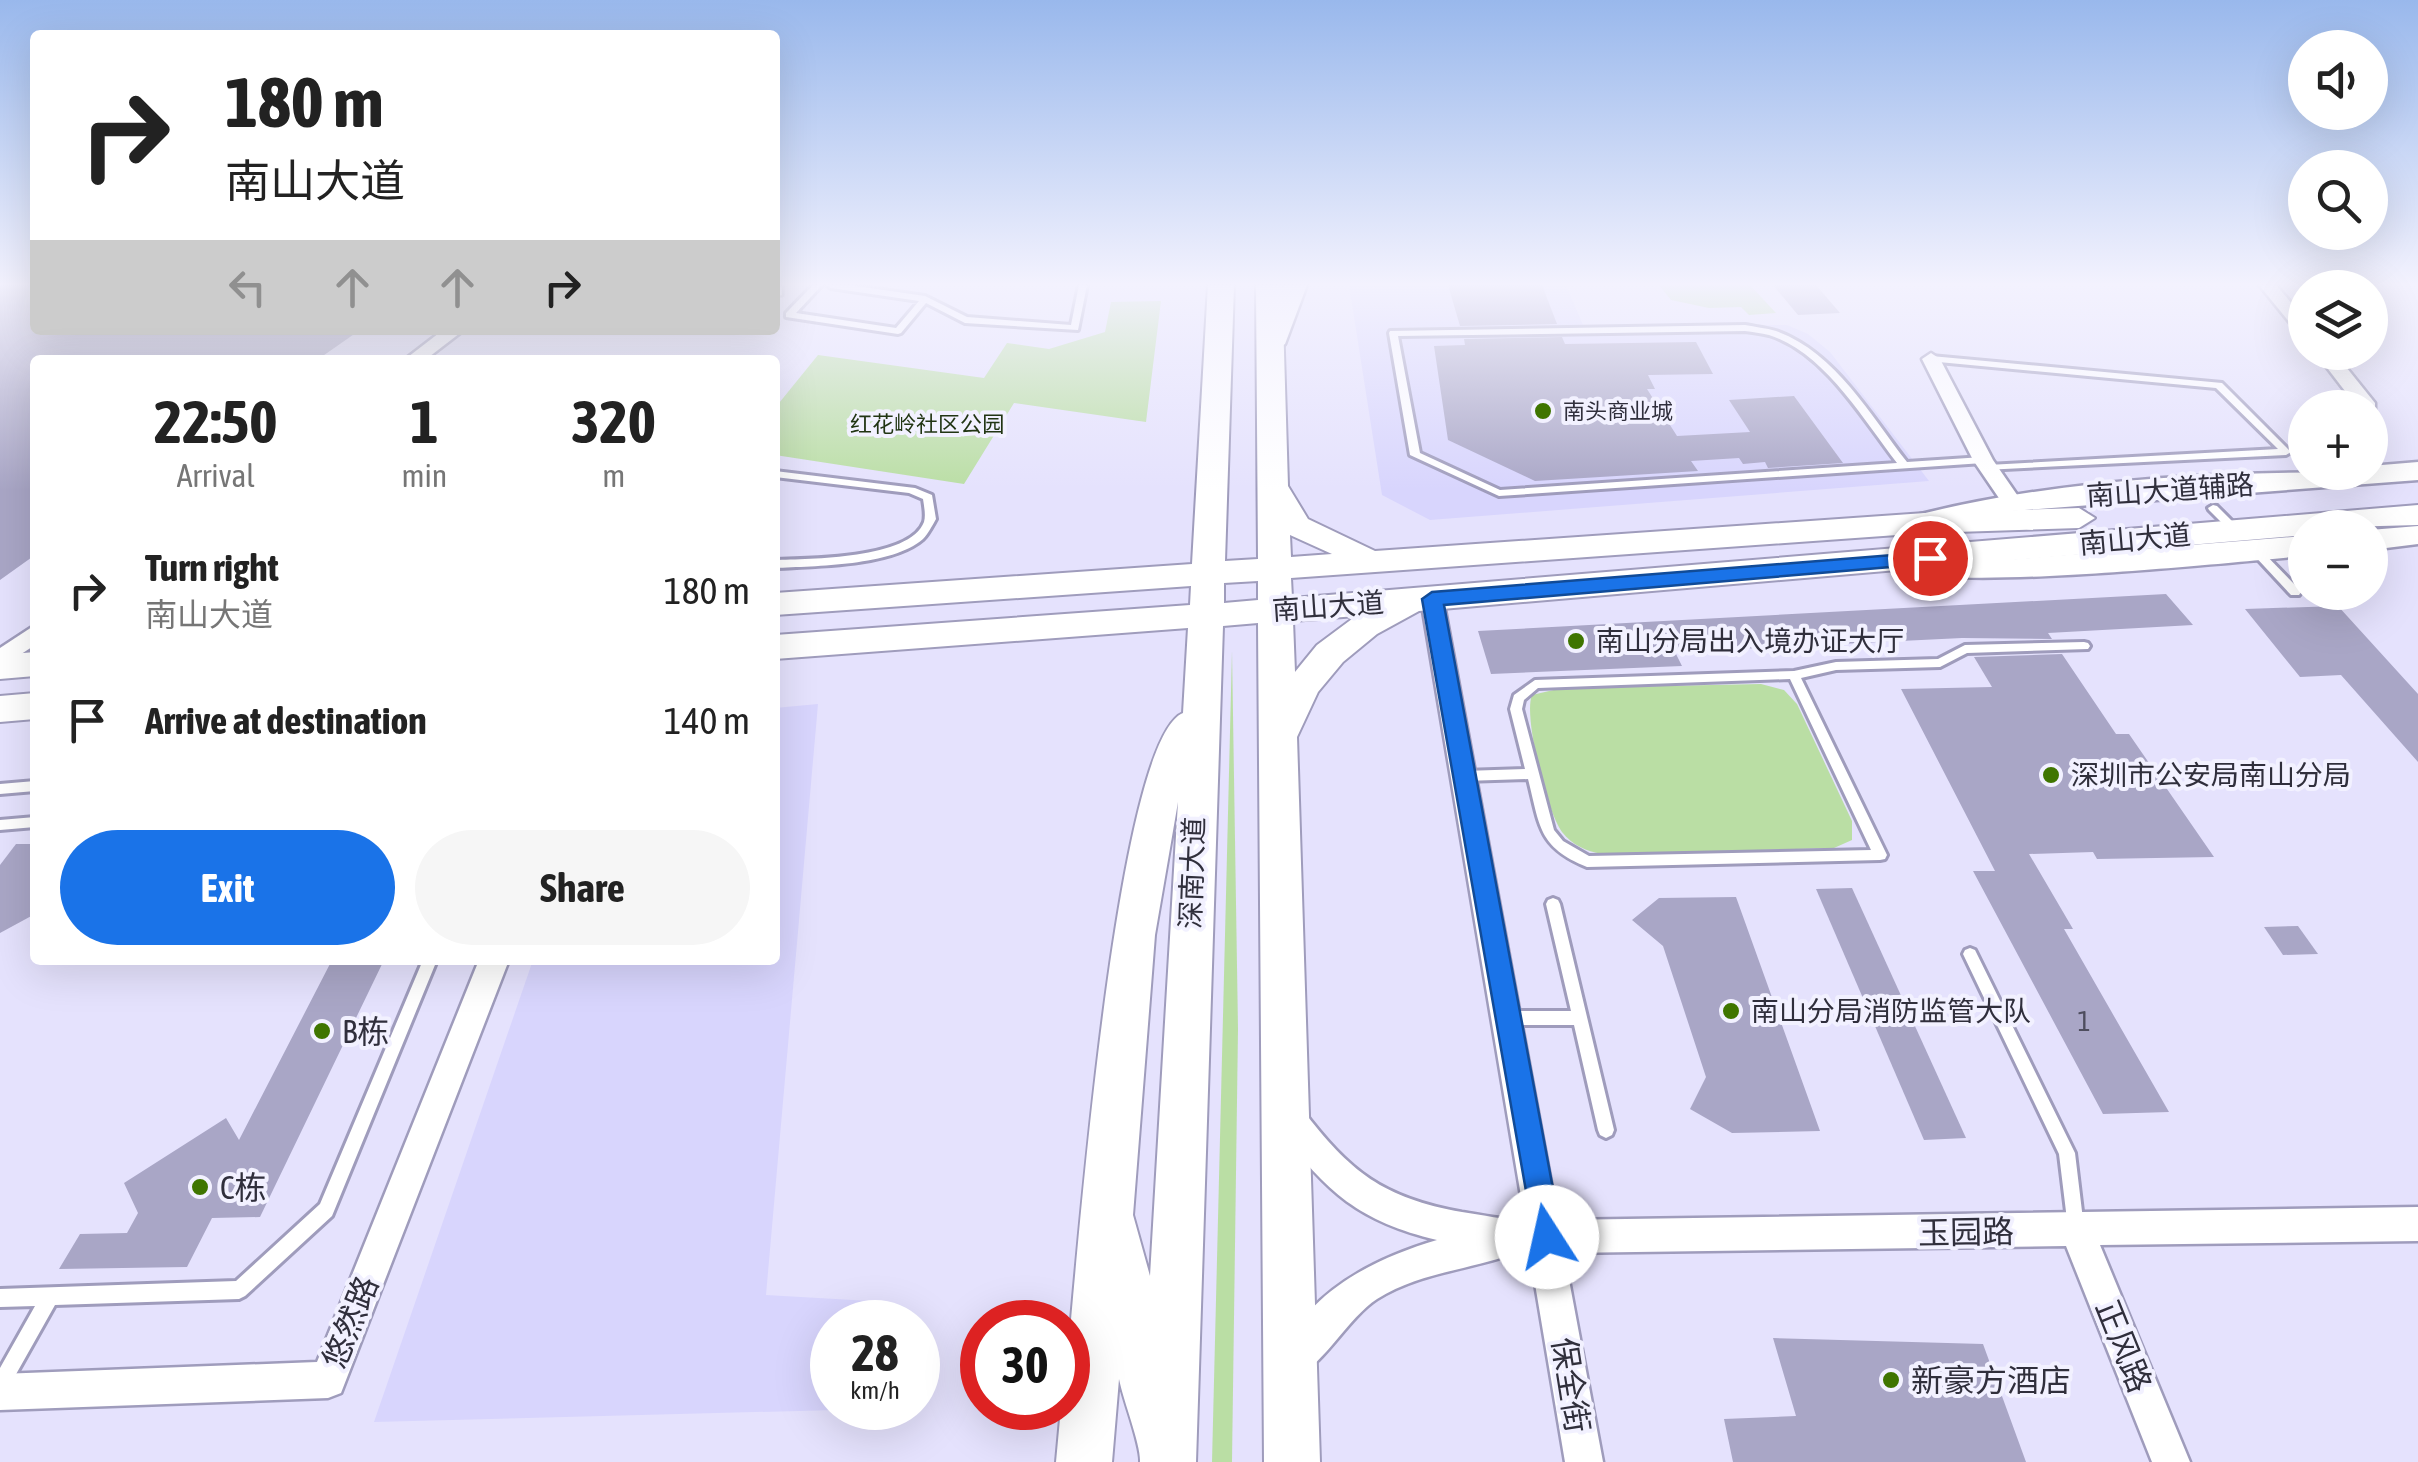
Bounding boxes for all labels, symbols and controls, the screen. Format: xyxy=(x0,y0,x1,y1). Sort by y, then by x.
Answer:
map controls xyxy=(2288,30,2388,610)
button: sound xyxy=(2288,30,2388,130)
text: 180 m xyxy=(225,62,384,142)
icon: right xyxy=(60,70,190,200)
button: search xyxy=(2288,150,2388,250)
text: 南山大道 xyxy=(225,155,405,207)
icon: left xyxy=(220,260,275,315)
icon: ahead xyxy=(325,260,380,315)
icon: ahead xyxy=(430,260,485,315)
icon: right xyxy=(535,260,590,315)
button: layers xyxy=(2288,270,2388,370)
text: 22:50 xyxy=(154,387,277,456)
text: 1 xyxy=(410,387,439,456)
text: 320 xyxy=(571,387,656,456)
button: + xyxy=(2288,390,2388,490)
place label: 南头商业城 xyxy=(1563,398,1673,424)
marker: 南头商业城 xyxy=(1532,400,1554,422)
park label: 红花岭社区公园 xyxy=(850,411,1004,437)
text: Arrival xyxy=(177,457,255,494)
text: min xyxy=(401,457,447,494)
text: m xyxy=(602,457,625,494)
street label: 南山大道辅路 xyxy=(2085,468,2255,512)
button: − xyxy=(2288,510,2388,610)
pin xyxy=(1888,516,1973,601)
street label: 南山大道 xyxy=(2078,518,2192,560)
icon: arrive xyxy=(1903,531,1958,586)
text: Turn right xyxy=(145,546,279,589)
icon: right xyxy=(60,563,115,618)
text: 180 m xyxy=(664,569,750,612)
street label: 南山大道 xyxy=(1271,586,1385,626)
text: 南山大道 xyxy=(145,596,273,633)
place label: 南山分局出入境办证大厅 xyxy=(1596,625,1904,657)
marker: 南山分局出入境办证大厅 xyxy=(1565,630,1587,652)
icon: arrive xyxy=(60,693,115,748)
text: Arrive at destination xyxy=(145,699,427,742)
text: 140 m xyxy=(664,699,750,742)
place label: 深圳市公安局南山分局 xyxy=(2071,759,2351,791)
marker: 深圳市公安局南山分局 xyxy=(2040,764,2062,786)
street label: 深南大道 xyxy=(1174,816,1210,930)
button: Exit xyxy=(60,830,395,945)
button: Share xyxy=(415,830,750,945)
place label: 南山分局消防监管大队 xyxy=(1751,995,2031,1027)
marker: 南山分局消防监管大队 xyxy=(1720,1000,1742,1022)
house number: 1 xyxy=(2077,1005,2091,1037)
place label: B栋 xyxy=(342,1013,389,1050)
marker: B栋 xyxy=(311,1020,333,1042)
place label: C栋 xyxy=(220,1169,266,1206)
marker: C栋 xyxy=(189,1176,211,1198)
position arrow xyxy=(1495,1185,1599,1289)
street label: 玉园路 xyxy=(1918,1213,2014,1251)
street label: 悠然路 xyxy=(315,1271,385,1373)
street label: 正风路 xyxy=(2089,1295,2159,1397)
speed limit sign: 30 xyxy=(960,1300,1090,1430)
text: 28 xyxy=(851,1324,898,1382)
street label: 保全街 xyxy=(1545,1335,1597,1435)
place label: 新豪方酒店 xyxy=(1911,1362,2071,1399)
marker: 新豪方酒店 xyxy=(1880,1369,1902,1391)
text: km/h xyxy=(850,1376,900,1404)

